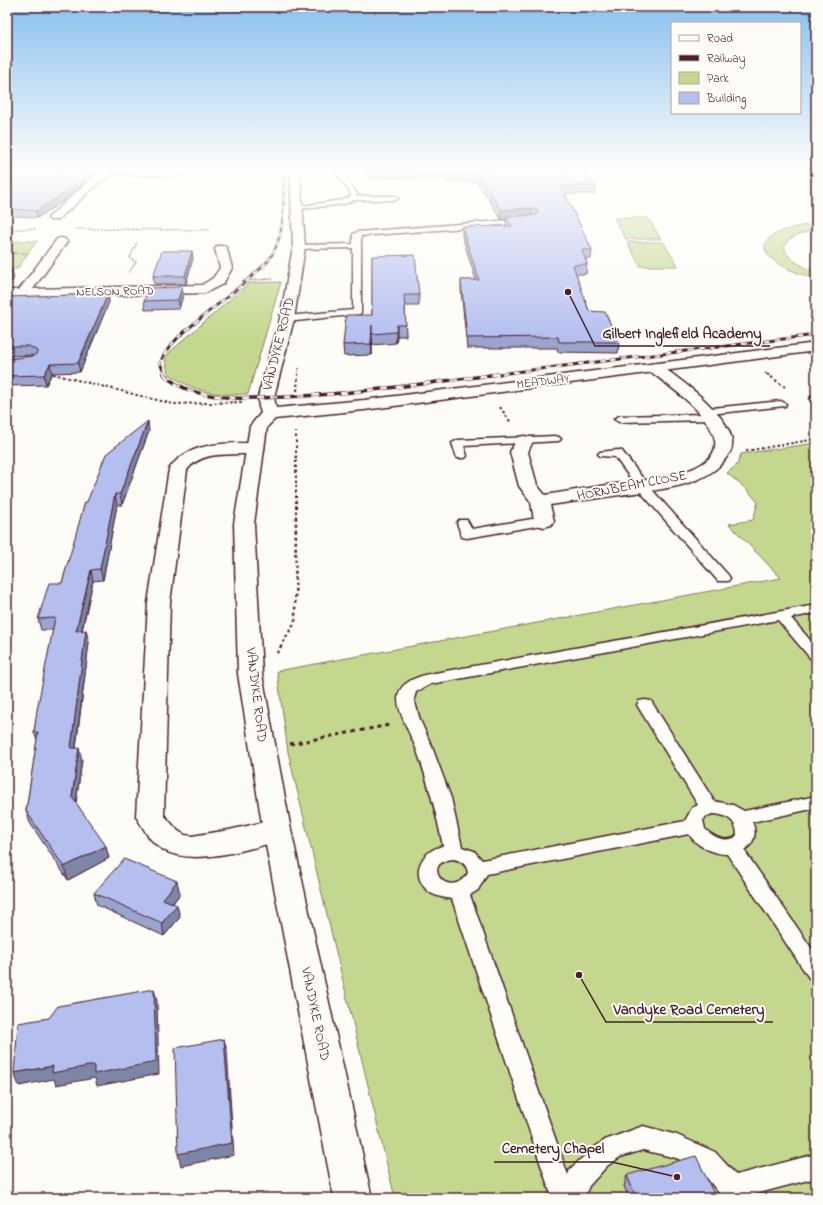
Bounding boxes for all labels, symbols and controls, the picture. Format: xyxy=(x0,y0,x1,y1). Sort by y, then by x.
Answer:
legend xyxy=(671,22,801,114)
text: Road xyxy=(707,30,733,48)
text: Railway xyxy=(707,50,746,69)
text: Park xyxy=(707,70,729,88)
text: Building xyxy=(706,90,746,109)
street label: NELSON ROAD xyxy=(76,282,154,302)
street label: VANDYKE ROAD xyxy=(257,295,301,394)
callout: Gilbert Inglefield Academy xyxy=(595,319,770,346)
text: Gilbert Inglefield Academy xyxy=(602,323,762,347)
street label: MEADWAY xyxy=(516,370,571,394)
street label: HORNBEAM CLOSE xyxy=(575,465,689,507)
street label: VANDYKE ROAD xyxy=(240,646,272,743)
street label: VANDYKE ROAD xyxy=(295,964,335,1063)
callout: Vandyke Road Cemetery xyxy=(606,995,773,1022)
text: Vandyke Road Cemetery xyxy=(613,999,765,1023)
callout: Cemetery Chapel xyxy=(494,1135,612,1162)
text: Cemetery Chapel xyxy=(502,1138,605,1162)

